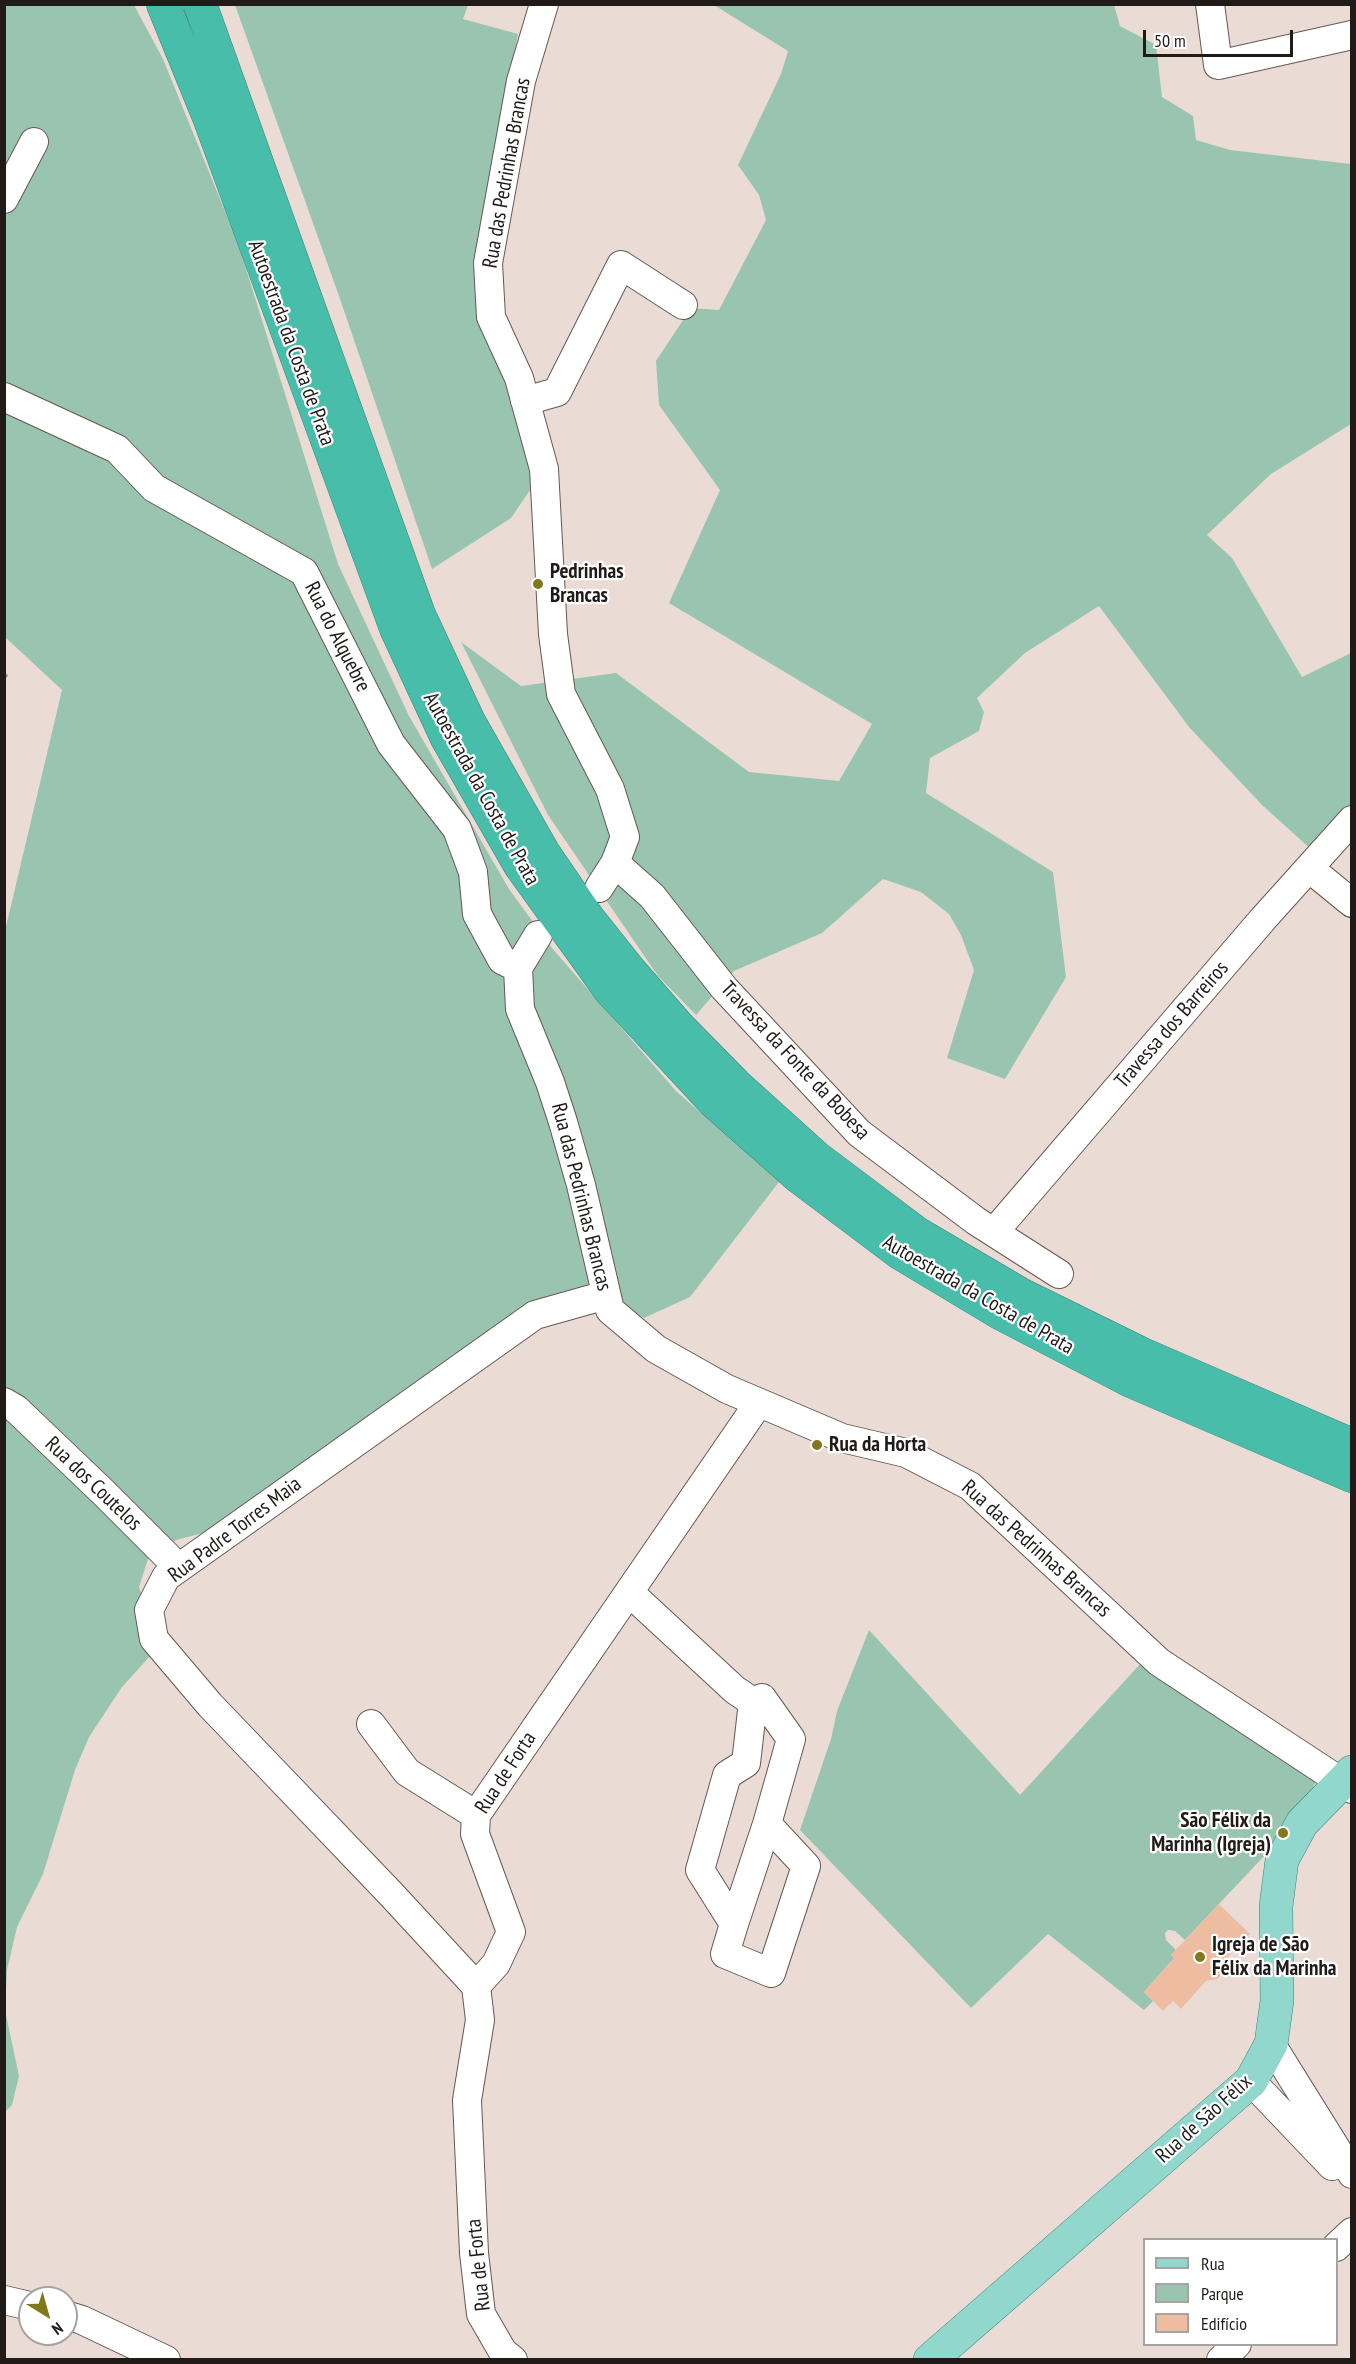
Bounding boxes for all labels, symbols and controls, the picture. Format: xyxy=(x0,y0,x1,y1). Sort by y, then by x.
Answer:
scale bar xyxy=(1146,18,1296,56)
text: 50 m xyxy=(1154,29,1186,52)
street label: Rua das Pedrinhas Brancas xyxy=(478,76,536,270)
street label: Autoestrada da Costa de Prata xyxy=(242,237,340,449)
place label: Pedrinhas Brancas xyxy=(550,559,623,609)
marker: Pedrinhas Brancas xyxy=(531,577,545,591)
street label: Rua do Alquebre xyxy=(299,578,375,696)
street label: Autoestrada da Costa de Prata xyxy=(417,688,545,890)
street label: Travessa dos Barreiros xyxy=(1110,956,1234,1094)
street label: Travessa da Fonte da Bobesa xyxy=(715,977,875,1145)
street label: Rua das Pedrinhas Brancas xyxy=(545,1100,617,1294)
street label: Autoestrada da Costa de Prata xyxy=(878,1230,1078,1360)
street label: Rua dos Coutelos xyxy=(40,1432,146,1536)
place label: Rua da Horta xyxy=(829,1432,926,1458)
marker: Rua da Horta xyxy=(810,1438,824,1452)
street label: Rua Padre Torres Maia xyxy=(163,1472,307,1588)
street label: Rua das Pedrinhas Brancas xyxy=(956,1475,1116,1623)
street label: Rua de Forta xyxy=(470,1727,542,1819)
place label: São Félix da Marinha (Igreja) xyxy=(1151,1808,1271,1858)
marker: São Félix da Marinha (Igreja) xyxy=(1276,1826,1290,1840)
place label: Igreja de São Félix da Marinha xyxy=(1212,1932,1336,1982)
marker: Igreja de São Félix da Marinha xyxy=(1193,1950,1207,1964)
street label: Rua de São Félix xyxy=(1151,2069,1257,2169)
street label: Rua de Forta xyxy=(462,2218,496,2312)
legend xyxy=(1143,2238,1338,2346)
text: Rua xyxy=(1201,2252,1225,2275)
text: Parque xyxy=(1201,2282,1244,2305)
north arrow xyxy=(18,2286,78,2346)
text: Edifício xyxy=(1201,2312,1247,2335)
text: N xyxy=(48,2318,67,2339)

